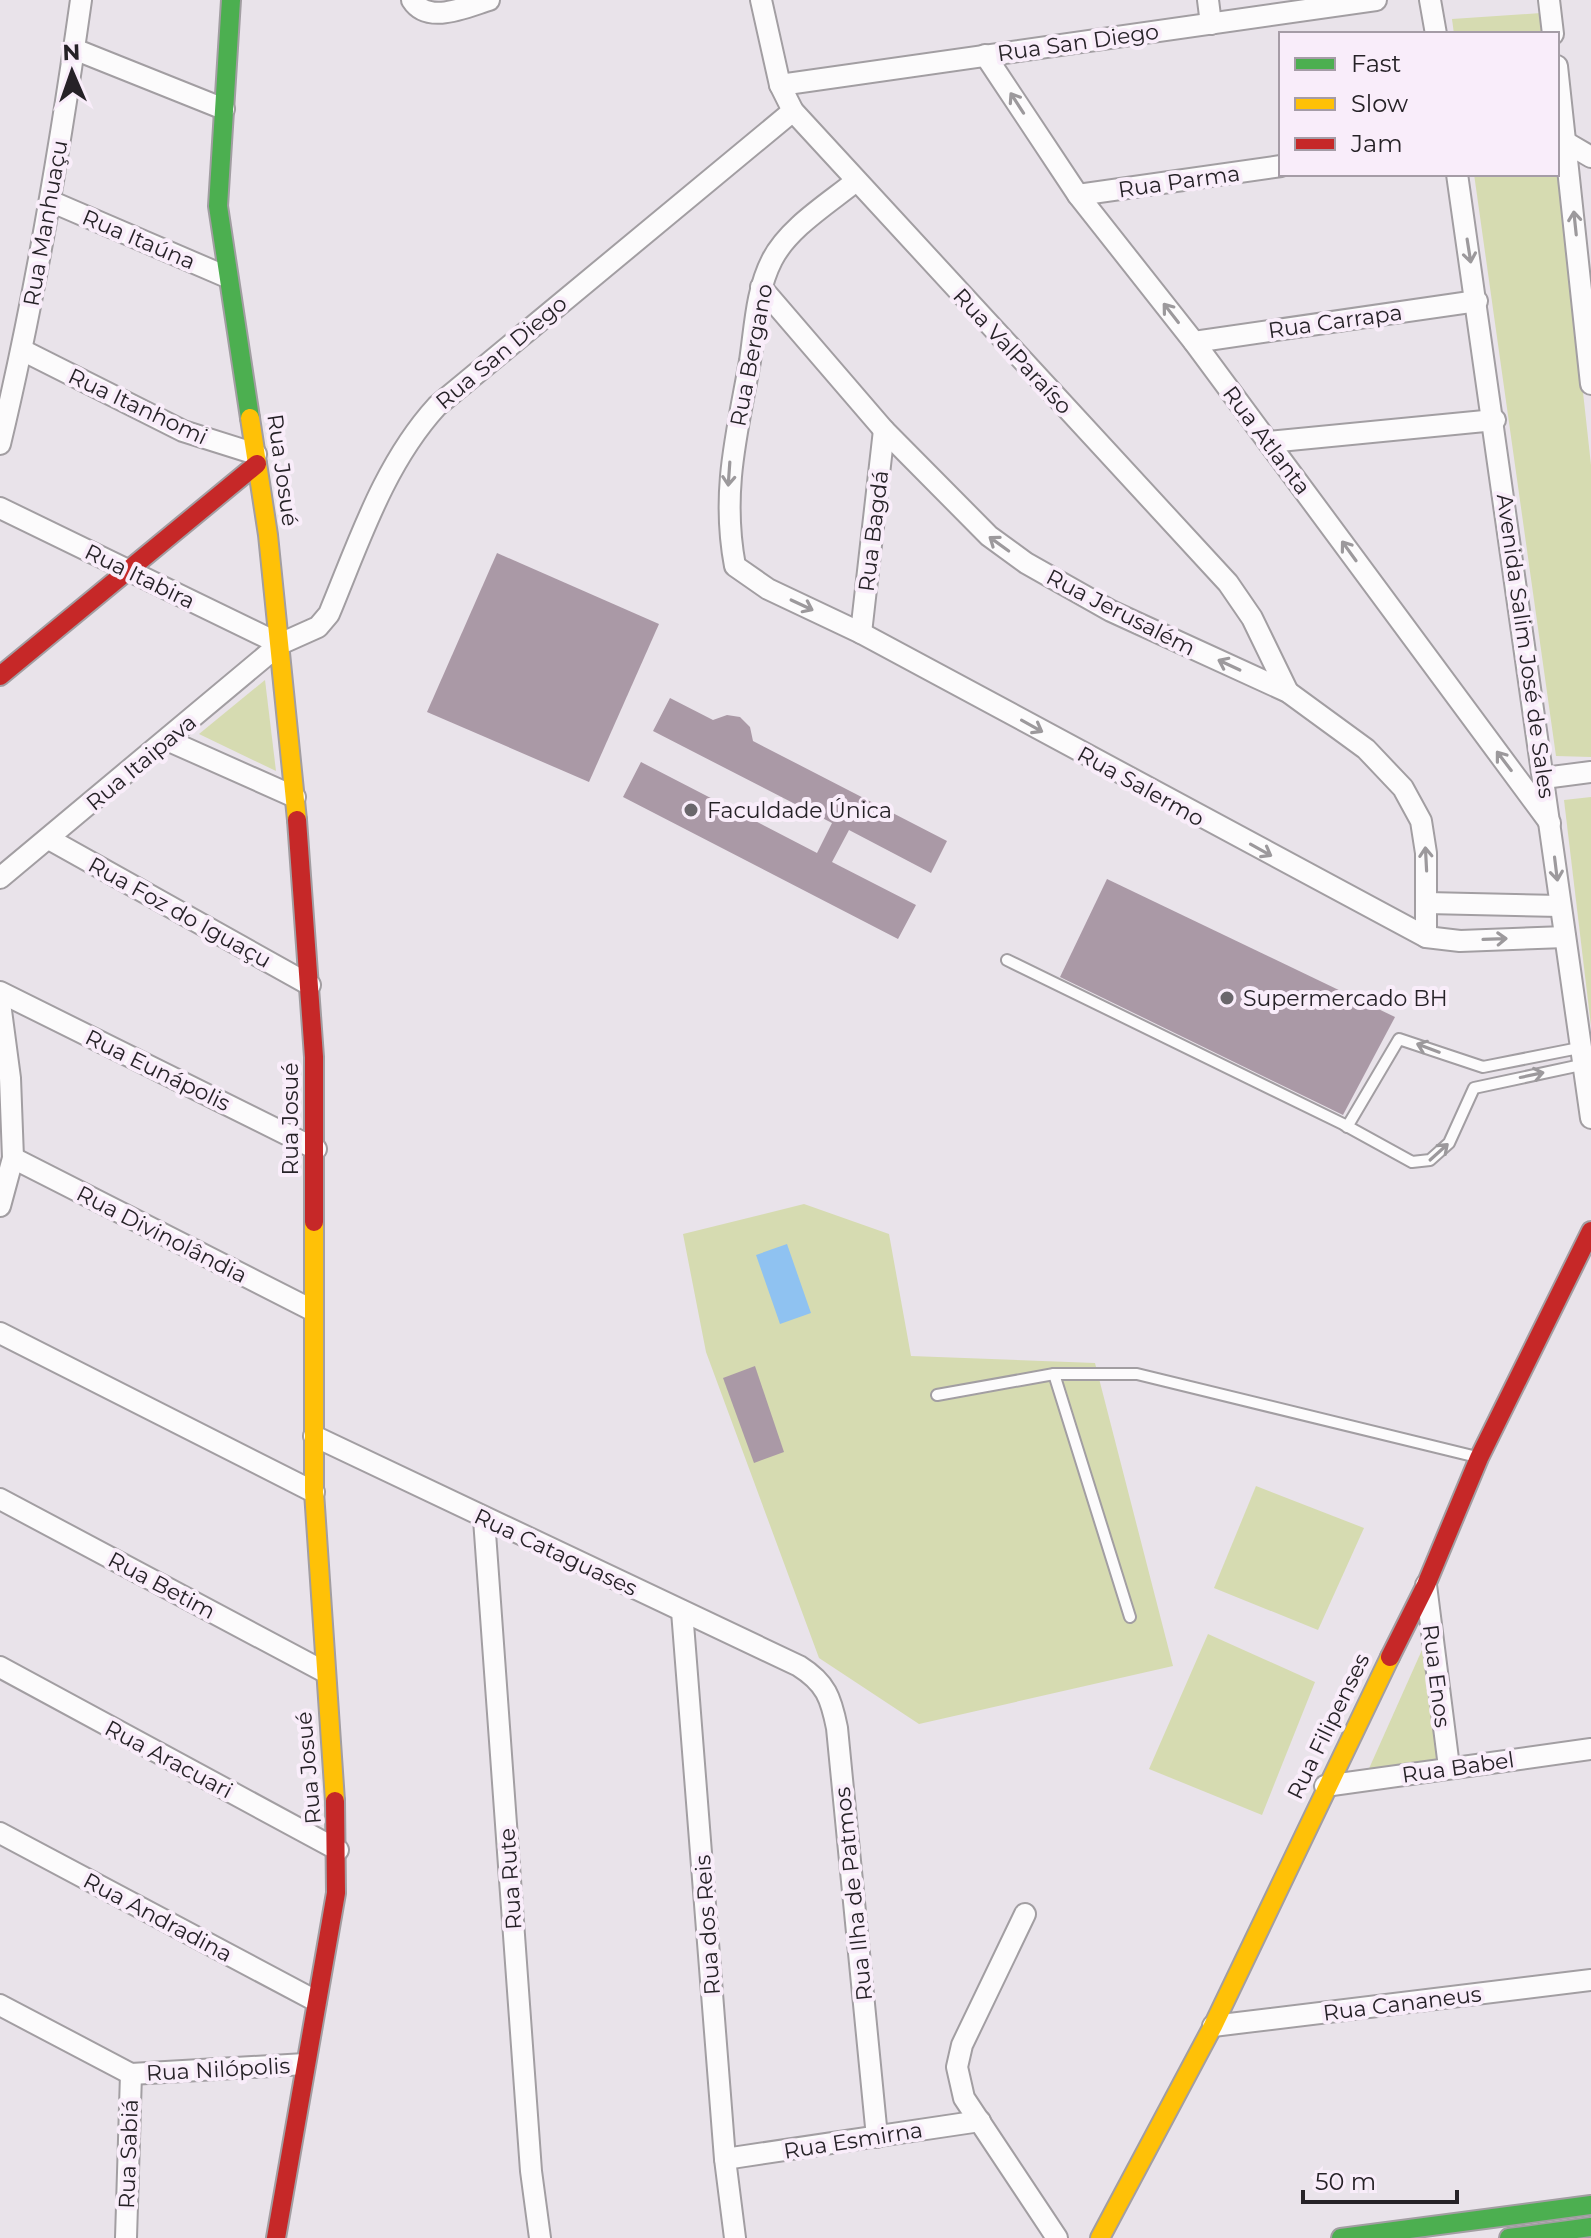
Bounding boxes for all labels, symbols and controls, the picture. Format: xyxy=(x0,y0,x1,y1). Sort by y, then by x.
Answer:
street label: Rua San Diego xyxy=(996,18,1161,67)
north arrow xyxy=(32,32,112,112)
legend xyxy=(1279,32,1559,176)
text: N xyxy=(62,39,81,66)
text: Fast xyxy=(1351,49,1402,78)
text: Slow xyxy=(1351,89,1408,118)
one-way arrow xyxy=(1009,92,1025,115)
text: Jam xyxy=(1350,129,1403,158)
street label: Rua Manhuaçu xyxy=(18,138,73,308)
street label: Rua Parma xyxy=(1116,160,1242,203)
street label: Rua Itaúna xyxy=(78,204,199,275)
one-way arrow xyxy=(1567,210,1582,237)
one-way arrow xyxy=(1462,238,1477,263)
street label: Rua Bergano xyxy=(724,282,779,429)
street label: Rua ValParaíso xyxy=(947,283,1078,420)
street label: Rua San Diego xyxy=(430,290,572,415)
street label: Rua Carrapa xyxy=(1266,299,1404,344)
one-way arrow xyxy=(1162,303,1179,324)
street label: Rua Itanhomi xyxy=(64,362,212,450)
street label: Rua Atlanta xyxy=(1217,381,1316,500)
street label: Rua Josué xyxy=(261,412,304,528)
one-way arrow xyxy=(721,461,736,487)
street label: Rua Bagdá xyxy=(853,469,894,593)
street label: Avenida Salim José de Sales xyxy=(1491,492,1560,800)
one-way arrow xyxy=(989,535,1011,552)
street label: Rua Itabira xyxy=(80,538,199,615)
one-way arrow xyxy=(1341,541,1358,563)
street label: Rua Jerusalém xyxy=(1042,563,1200,662)
one-way arrow xyxy=(790,598,814,613)
one-way arrow xyxy=(1217,657,1241,672)
street label: Rua Itaipava xyxy=(81,708,202,816)
one-way arrow xyxy=(1020,719,1044,734)
street label: Rua Salermo xyxy=(1073,740,1209,832)
one-way arrow xyxy=(1495,750,1512,772)
place label: Faculdade Única xyxy=(707,797,892,824)
marker: Faculdade Única xyxy=(682,801,700,819)
one-way arrow xyxy=(1248,843,1272,859)
one-way arrow xyxy=(1418,846,1433,873)
street label: Rua Foz do Iguaçu xyxy=(84,851,276,974)
one-way arrow xyxy=(1548,855,1563,882)
one-way arrow xyxy=(1481,931,1508,946)
place label: Supermercado BH xyxy=(1243,985,1448,1012)
marker: Supermercado BH xyxy=(1218,989,1236,1007)
street label: Rua Eunápolis xyxy=(81,1024,235,1117)
one-way arrow xyxy=(1416,1040,1441,1054)
street label: Rua Josué xyxy=(277,1062,304,1176)
one-way arrow xyxy=(1519,1067,1544,1082)
one-way arrow xyxy=(1429,1142,1449,1161)
street label: Rua Divinolândia xyxy=(72,1180,251,1289)
street label: Rua Cataguases xyxy=(470,1503,642,1602)
street label: Rua Betim xyxy=(104,1546,220,1625)
street label: Rua Enos xyxy=(1417,1623,1456,1729)
street label: Rua Filipenses xyxy=(1281,1649,1376,1804)
street label: Rua Josué xyxy=(290,1710,327,1825)
street label: Rua Aracuari xyxy=(100,1714,237,1804)
street label: Rua Babel xyxy=(1400,1746,1516,1789)
street label: Rua Ilha de Patmos xyxy=(829,1785,878,2002)
street label: Rua Rute xyxy=(493,1827,528,1931)
street label: Rua dos Reis xyxy=(689,1854,726,1996)
street label: Rua Andradina xyxy=(79,1867,237,1968)
street label: Rua Cananeus xyxy=(1321,1980,1483,2027)
street label: Rua Nilópolis xyxy=(145,2052,291,2087)
street label: Rua Sabiá xyxy=(113,2099,144,2209)
street label: Rua Esmirna xyxy=(782,2116,925,2165)
scale bar xyxy=(1303,2154,1457,2204)
text: 50 m xyxy=(1315,2167,1376,2196)

